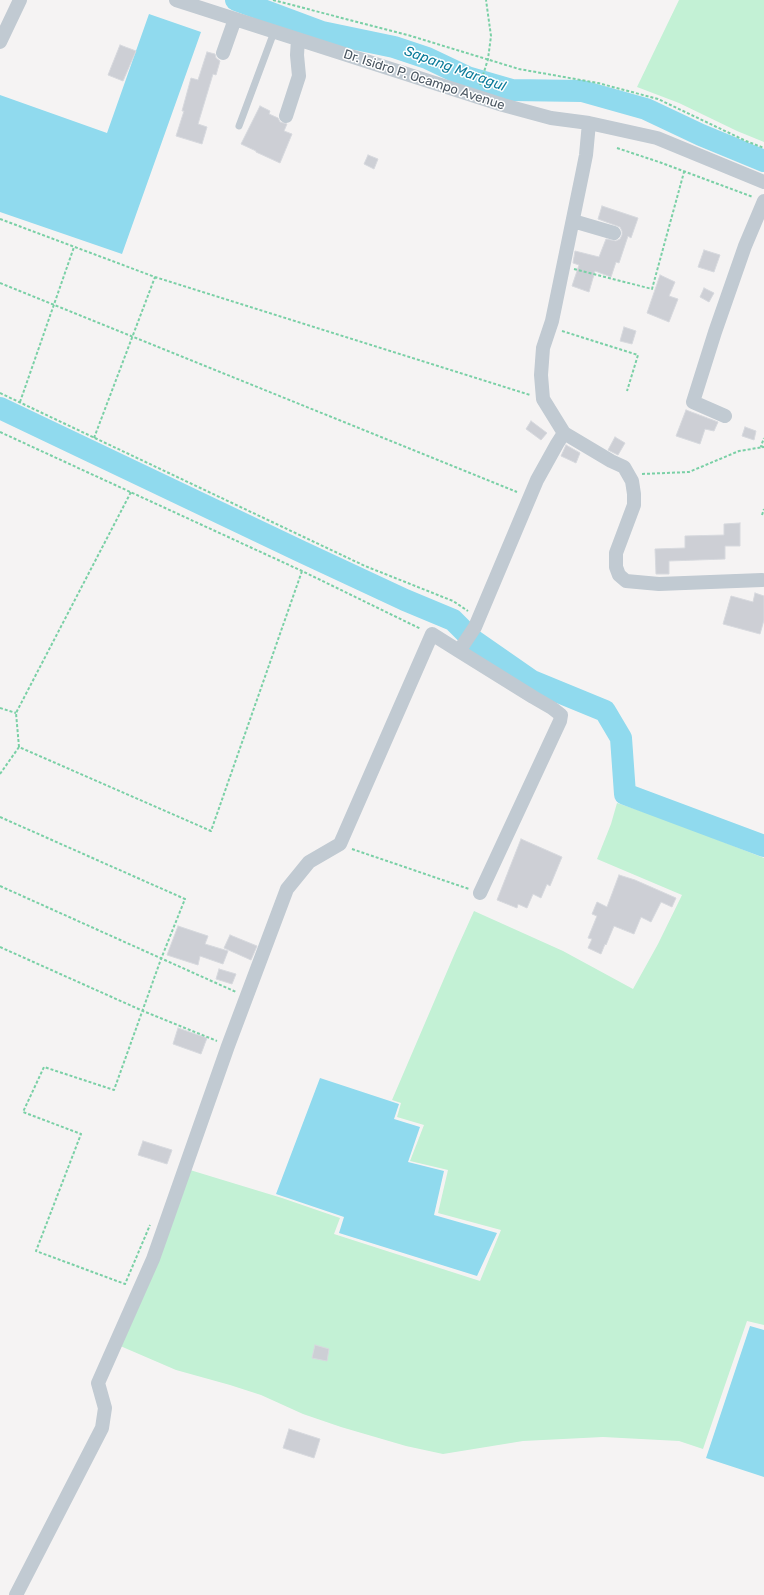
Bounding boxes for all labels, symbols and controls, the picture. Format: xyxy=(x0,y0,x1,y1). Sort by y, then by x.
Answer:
water label: Sapang Maragul xyxy=(402,43,508,95)
street label: Dr. Isidro P. Ocampo Avenue xyxy=(341,47,507,113)

